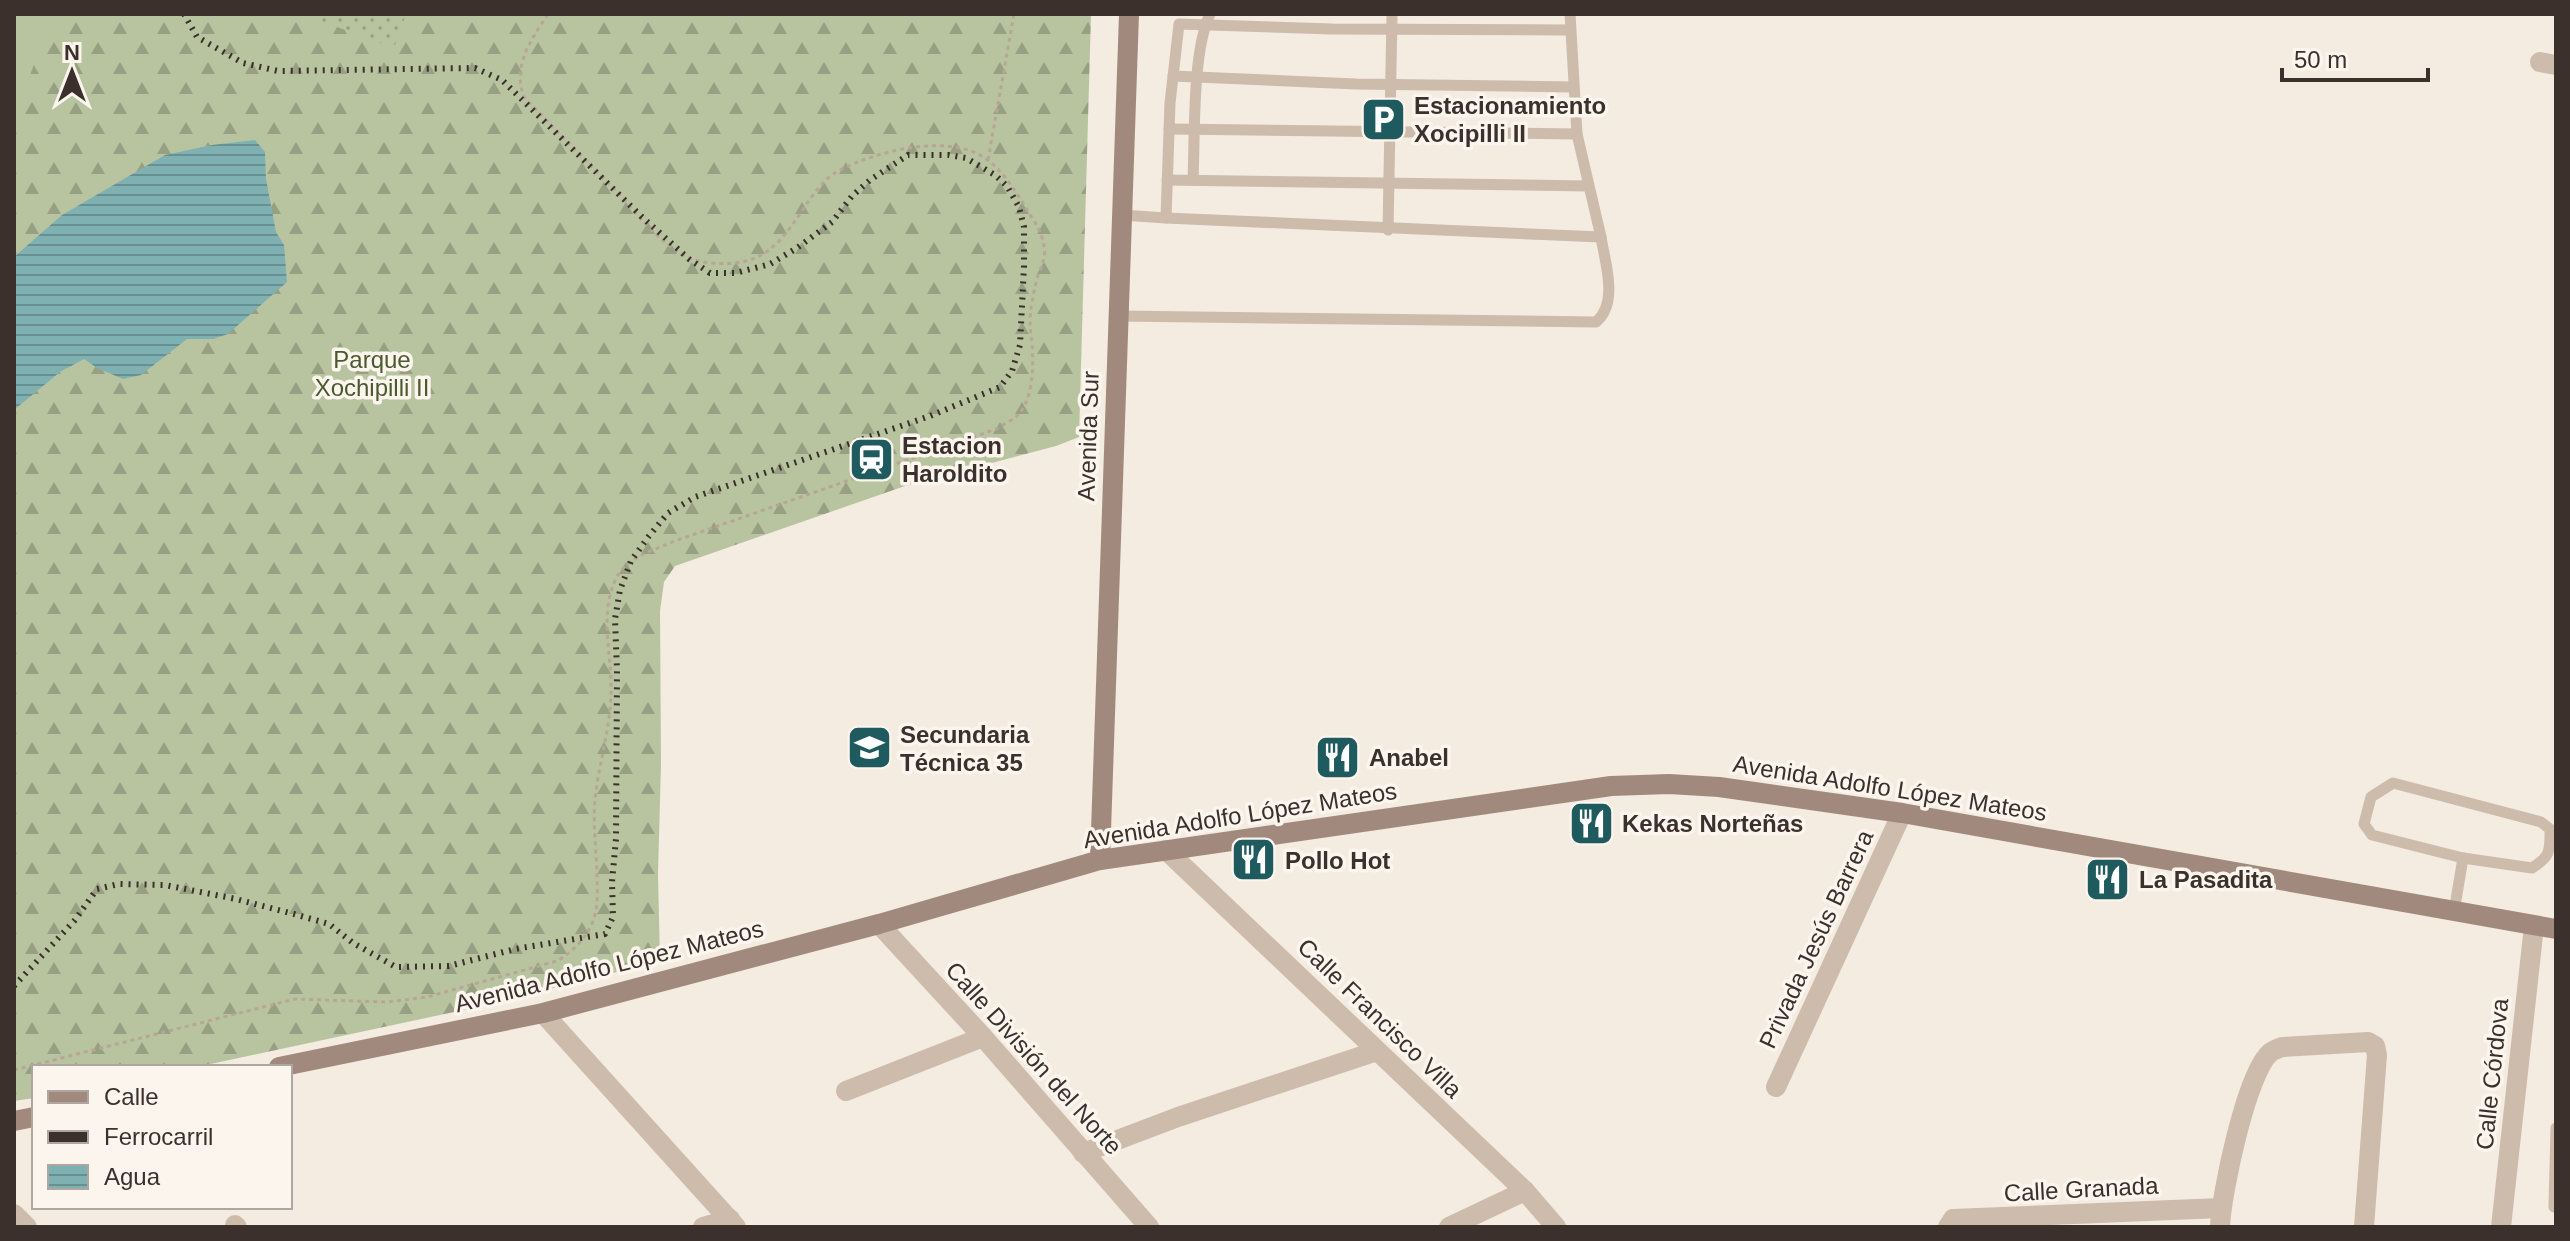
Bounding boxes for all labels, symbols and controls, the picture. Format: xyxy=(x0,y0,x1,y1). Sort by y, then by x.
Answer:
north arrow xyxy=(32,32,112,112)
scale bar xyxy=(2282,32,2428,82)
text: N xyxy=(64,40,80,65)
text: 50 m xyxy=(2294,46,2347,73)
place label: Estacionamiento Xocipilli II xyxy=(1414,92,1606,147)
parking icon: Estacionamiento Xocipilli II xyxy=(1359,95,1407,143)
park label: Parque Xochipilli II xyxy=(315,346,429,401)
street label: Avenida Sur xyxy=(1072,370,1104,502)
place label: Estacion Haroldito xyxy=(902,432,1007,487)
station icon: Estacion Haroldito xyxy=(847,435,895,483)
place label: Secundaria Técnica 35 xyxy=(900,721,1030,776)
school or university icon: Secundaria Técnica 35 xyxy=(845,724,893,772)
restaurant icon: Anabel xyxy=(1314,733,1362,781)
place label: Anabel xyxy=(1369,744,1449,771)
street label: Avenida Adolfo López Mateos xyxy=(1731,750,2049,826)
street label: Avenida Adolfo López Mateos xyxy=(1081,777,1399,853)
restaurant icon: Kekas Norteñas xyxy=(1567,799,1615,847)
place label: Kekas Norteñas xyxy=(1622,810,1803,837)
street label: Privada Jesús Barrera xyxy=(1754,825,1879,1052)
restaurant icon: Pollo Hot xyxy=(1230,836,1278,884)
place label: Pollo Hot xyxy=(1285,847,1390,874)
restaurant icon: La Pasadita xyxy=(2084,855,2132,903)
place label: La Pasadita xyxy=(2139,866,2273,893)
street label: Avenida Adolfo López Mateos xyxy=(452,915,766,1017)
street label: Calle Francisco Villa xyxy=(1293,933,1468,1104)
street label: Calle División del Norte xyxy=(941,956,1127,1160)
street label: Calle Córdova xyxy=(2471,996,2513,1151)
legend xyxy=(32,1065,292,1209)
text: Calle xyxy=(104,1083,159,1110)
text: Ferrocarril xyxy=(104,1123,213,1150)
text: Agua xyxy=(104,1163,161,1190)
street label: Calle Granada xyxy=(2003,1171,2160,1207)

